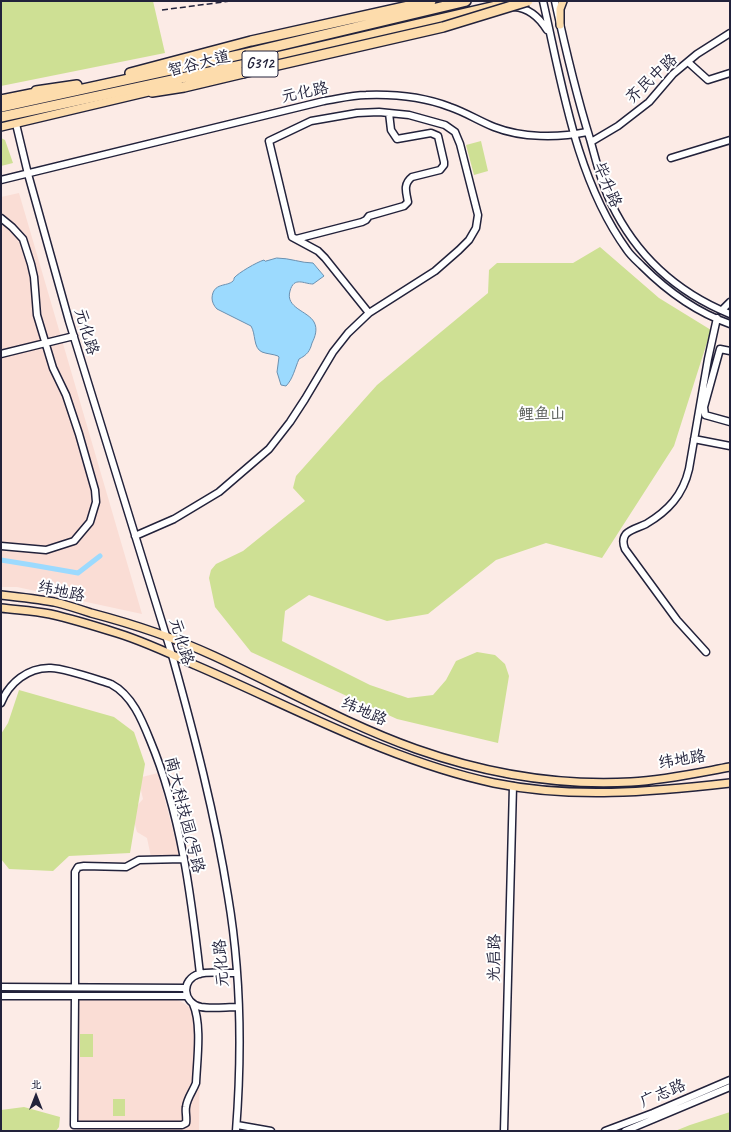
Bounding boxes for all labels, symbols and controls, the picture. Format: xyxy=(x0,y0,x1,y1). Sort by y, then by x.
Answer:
street label: 智谷大道 xyxy=(166,47,232,81)
street label: 齐民中路 xyxy=(622,50,682,108)
road number: G312 xyxy=(242,51,278,77)
street label: 元化路 xyxy=(280,79,330,107)
street label: 毕升路 xyxy=(589,159,625,211)
street label: 元化路 xyxy=(70,306,102,358)
park label: 鲤鱼山 xyxy=(518,405,566,425)
street label: 纬地路 xyxy=(36,578,86,606)
street label: 元化路 xyxy=(165,616,197,668)
street label: 纬地路 xyxy=(338,693,390,731)
street label: 纬地路 xyxy=(657,747,707,773)
street label: 南大科技园C号路 xyxy=(160,755,208,875)
street label: 光启路 xyxy=(485,934,505,982)
street label: 元化路 xyxy=(211,938,233,988)
north arrow xyxy=(16,1076,56,1116)
street label: 广志路 xyxy=(637,1076,689,1112)
text: 北 xyxy=(31,1077,42,1091)

